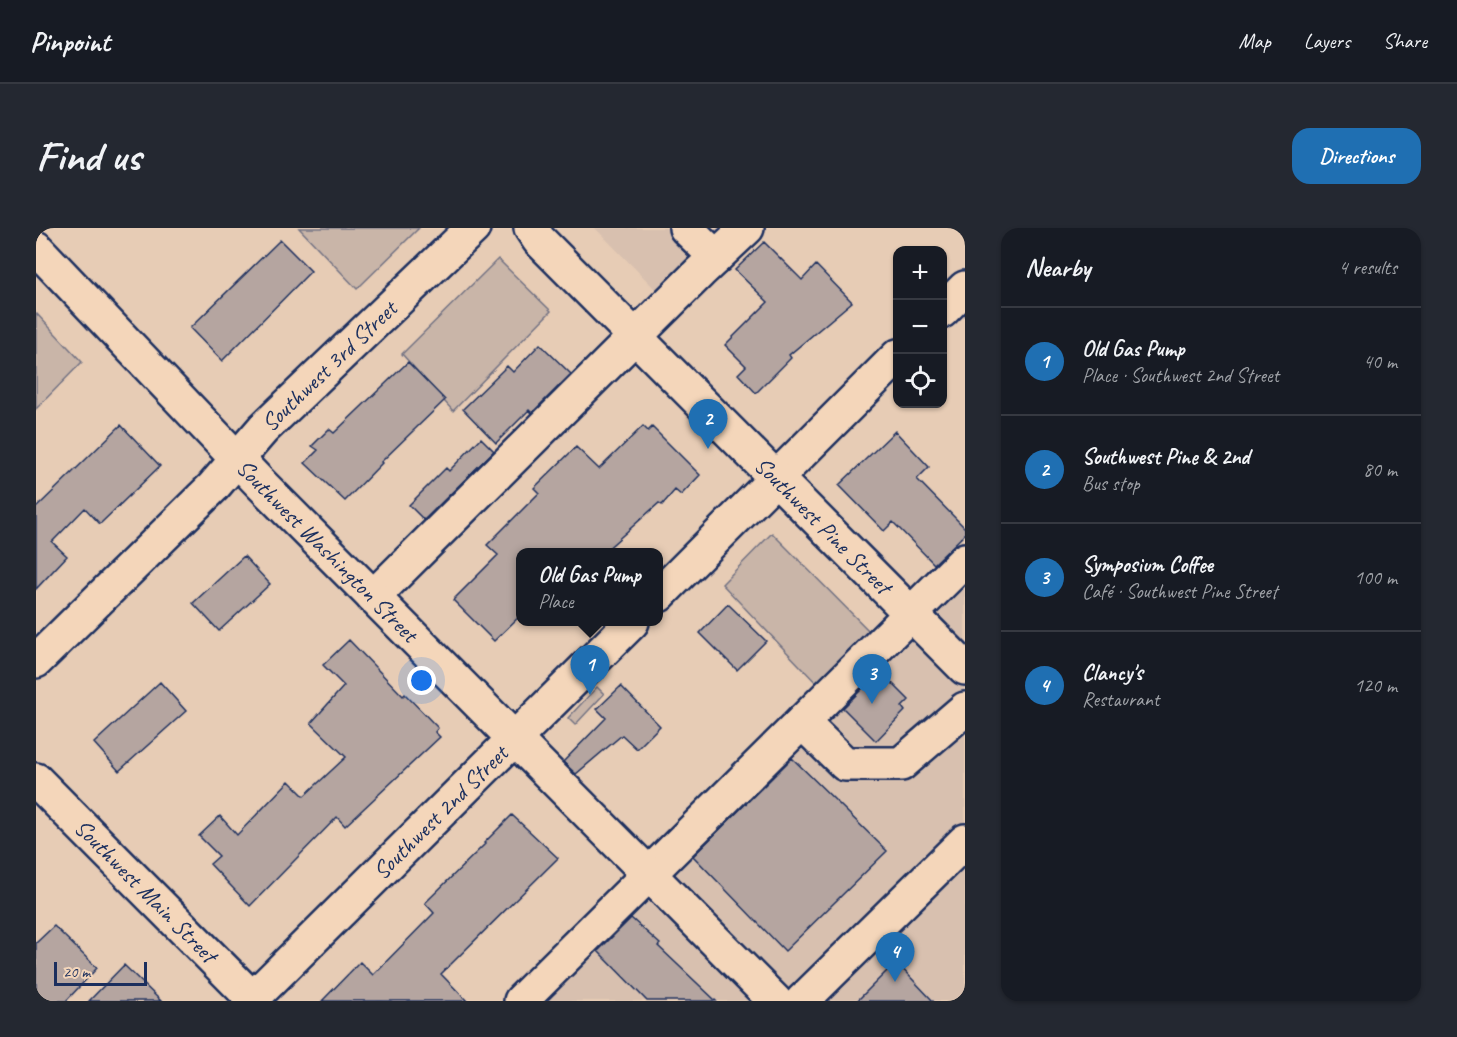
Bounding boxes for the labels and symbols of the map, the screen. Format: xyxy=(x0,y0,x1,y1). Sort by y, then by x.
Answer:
street label: Southwest 3rd Street xyxy=(255,293,404,438)
pin: 2 xyxy=(688,400,728,449)
street label: Southwest Pine Street xyxy=(748,450,900,603)
street label: Southwest Washington Street xyxy=(230,453,426,650)
pin: 1 xyxy=(570,646,610,695)
pin: 3 xyxy=(852,654,892,704)
your location xyxy=(407,666,436,695)
street label: Southwest 2nd Street xyxy=(366,737,516,886)
street label: Southwest Main Street xyxy=(68,813,226,971)
pin: 4 xyxy=(876,932,914,982)
scale bar xyxy=(54,959,147,986)

